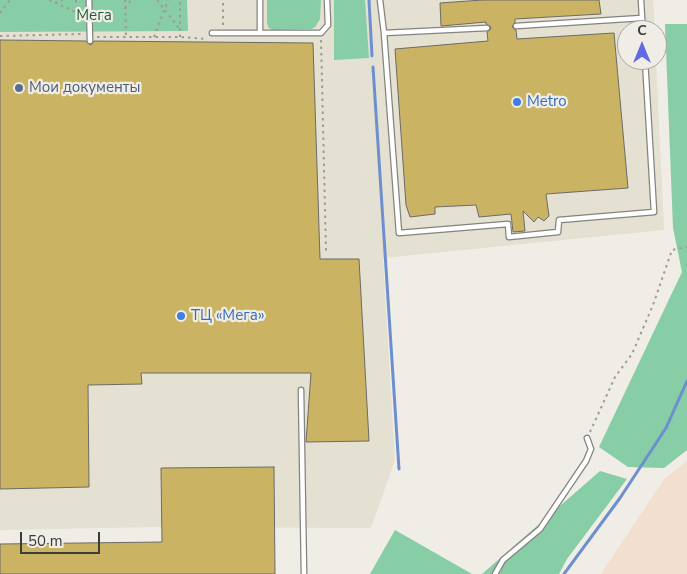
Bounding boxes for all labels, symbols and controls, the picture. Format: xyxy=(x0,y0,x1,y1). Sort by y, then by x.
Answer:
park label: Мега xyxy=(76,7,112,25)
north arrow xyxy=(617,20,667,70)
text: С xyxy=(637,21,647,40)
place label: Мои документы xyxy=(29,79,140,97)
marker: Мои документы xyxy=(13,82,25,94)
place label: Metro xyxy=(527,93,567,111)
marker: Metro xyxy=(511,96,523,108)
place label: ТЦ «Мега» xyxy=(191,307,265,325)
marker: ТЦ «Мега» xyxy=(175,310,187,322)
scale bar xyxy=(22,522,102,554)
text: 50 m xyxy=(28,531,63,551)

